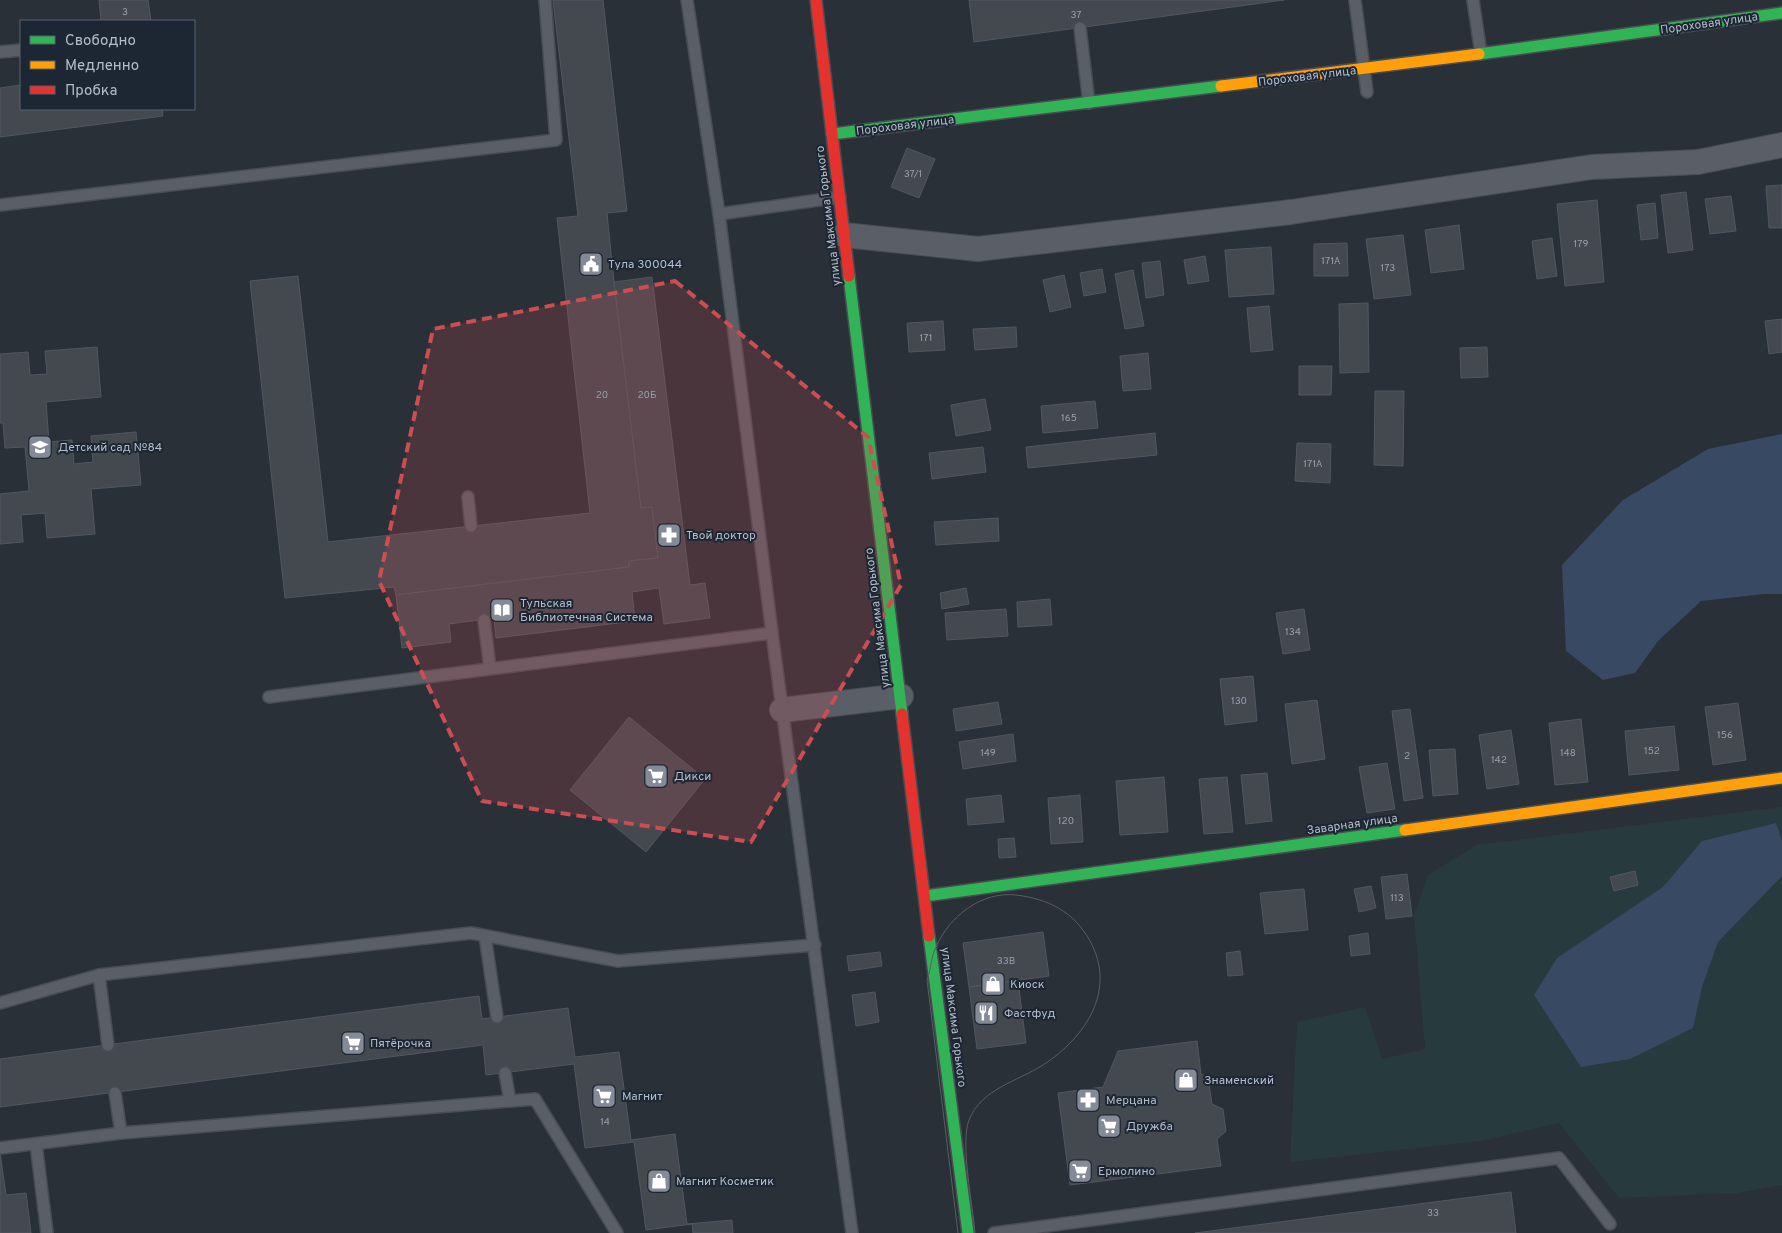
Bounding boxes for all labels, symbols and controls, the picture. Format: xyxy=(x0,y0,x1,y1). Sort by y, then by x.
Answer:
house number: 3 xyxy=(122,6,128,19)
house number: 37 xyxy=(1070,9,1082,22)
street label: Пороховая улица xyxy=(1659,9,1759,39)
legend xyxy=(20,20,195,110)
text: Свободно xyxy=(65,32,136,51)
text: Медленно xyxy=(65,57,139,76)
street label: Пороховая улица xyxy=(1257,63,1357,91)
text: Пробка xyxy=(65,82,117,101)
street label: Пороховая улица xyxy=(855,112,955,140)
street label: улица Максима Горького xyxy=(812,145,846,287)
house number: 37/1 xyxy=(904,168,922,181)
house number: 179 xyxy=(1574,238,1588,251)
public building icon: Тула 300044 xyxy=(578,251,604,277)
house number: 171А xyxy=(1321,255,1341,268)
place label: Тула 300044 xyxy=(608,257,682,273)
house number: 173 xyxy=(1381,262,1395,275)
house number: 171 xyxy=(920,332,932,345)
house number: 20 xyxy=(596,389,608,402)
house number: 20Б xyxy=(637,389,657,402)
house number: 165 xyxy=(1061,412,1077,425)
school or university icon: Детский сад №84 xyxy=(27,434,53,460)
place label: Детский сад №84 xyxy=(58,440,162,456)
house number: 171А xyxy=(1303,458,1323,471)
pharmacy icon: Твой доктор xyxy=(656,522,682,548)
place label: Твой доктор xyxy=(686,528,756,544)
street label: улица Максима Горького xyxy=(861,547,895,689)
place label: Тульская Библиотечная Система xyxy=(520,596,653,626)
library icon: Тульская Библиотечная Система xyxy=(489,597,515,623)
house number: 134 xyxy=(1285,626,1301,639)
house number: 130 xyxy=(1231,695,1247,708)
house number: 156 xyxy=(1717,729,1733,742)
house number: 152 xyxy=(1644,745,1660,758)
house number: 149 xyxy=(980,747,996,760)
house number: 148 xyxy=(1560,747,1576,760)
house number: 2 xyxy=(1404,750,1410,763)
house number: 142 xyxy=(1491,754,1507,767)
supermarket icon: Дикси xyxy=(643,763,669,789)
place label: Дикси xyxy=(674,769,711,785)
street label: Заварная улица xyxy=(1306,811,1399,839)
house number: 120 xyxy=(1058,815,1074,828)
house number: 113 xyxy=(1390,892,1404,905)
street label: улица Максима Горького xyxy=(936,946,970,1088)
house number: 33В xyxy=(997,955,1015,968)
shop icon: Киоск xyxy=(980,971,1006,997)
place label: Киоск xyxy=(1010,977,1045,993)
restaurant icon: Фастфуд xyxy=(973,1000,999,1026)
place label: Фастфуд xyxy=(1004,1006,1055,1022)
supermarket icon: Пятёрочка xyxy=(340,1030,366,1056)
place label: Пятёрочка xyxy=(370,1036,431,1052)
shop icon: Знаменский xyxy=(1173,1067,1199,1093)
place label: Знаменский xyxy=(1204,1073,1274,1089)
supermarket icon: Магнит xyxy=(591,1083,617,1109)
pharmacy icon: Мерцана xyxy=(1075,1087,1101,1113)
place label: Магнит xyxy=(622,1089,663,1105)
place label: Мерцана xyxy=(1106,1093,1156,1109)
supermarket icon: Дружба xyxy=(1096,1113,1122,1139)
house number: 14 xyxy=(600,1116,610,1129)
place label: Дружба xyxy=(1126,1119,1173,1135)
supermarket icon: Ермолино xyxy=(1067,1158,1093,1184)
place label: Ермолино xyxy=(1098,1164,1156,1180)
shop icon: Магнит Косметик xyxy=(646,1168,672,1194)
place label: Магнит Косметик xyxy=(676,1174,774,1190)
house number: 33 xyxy=(1427,1207,1439,1220)

